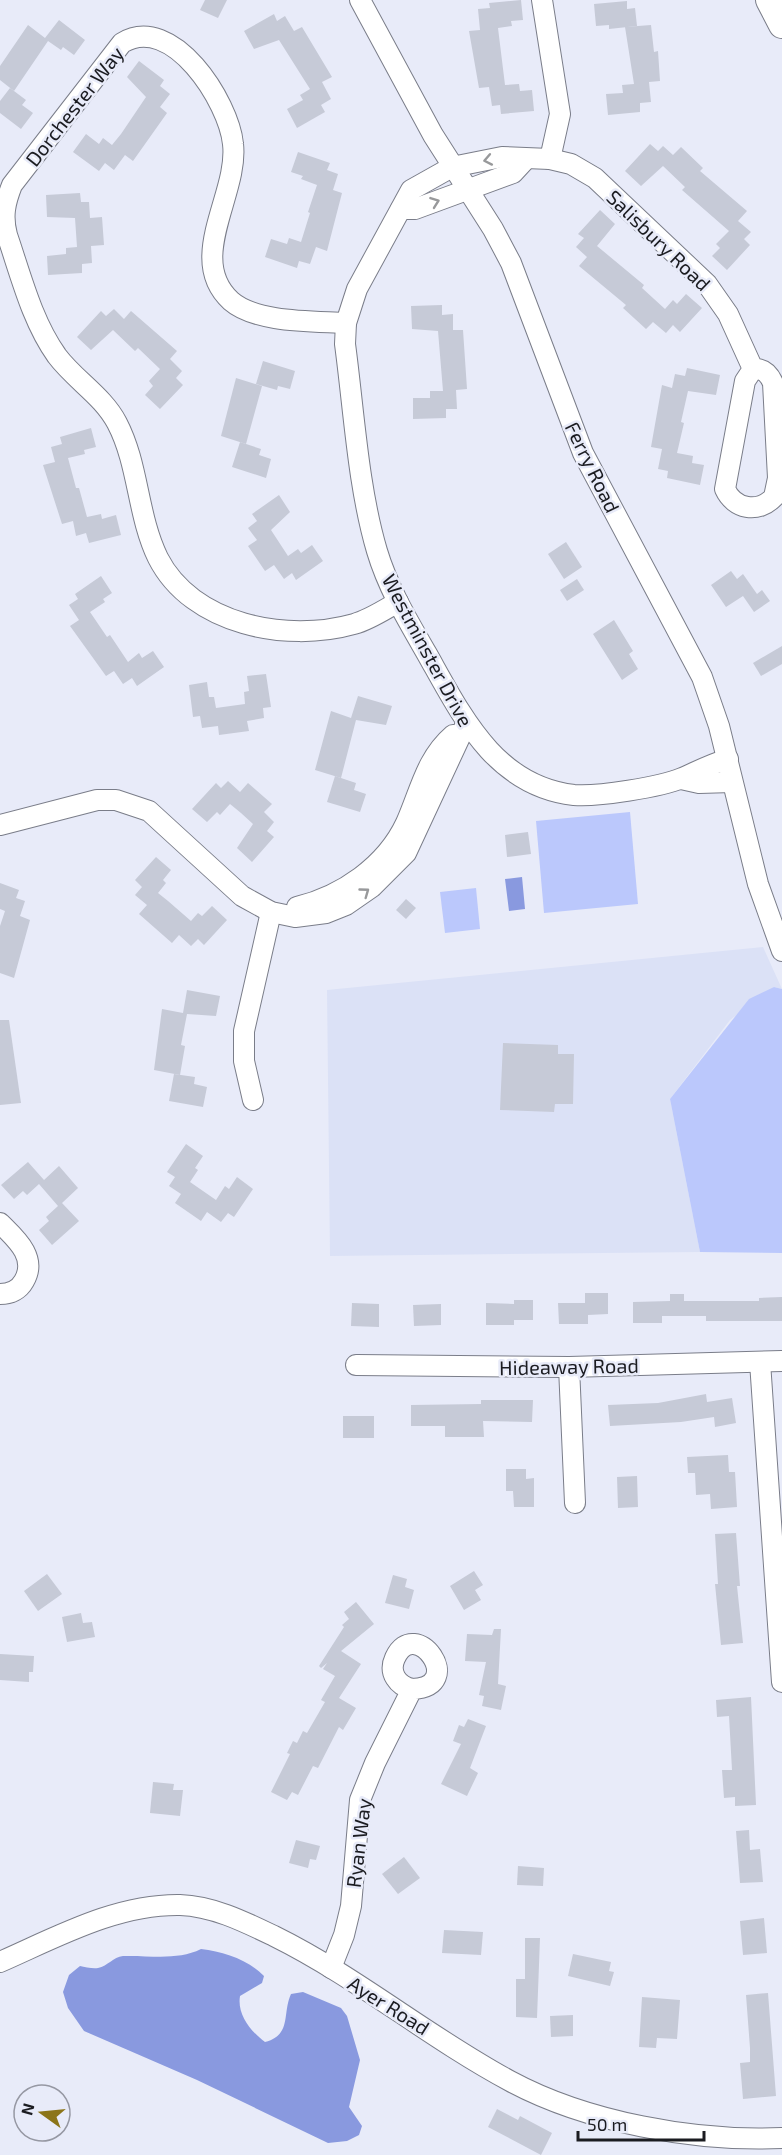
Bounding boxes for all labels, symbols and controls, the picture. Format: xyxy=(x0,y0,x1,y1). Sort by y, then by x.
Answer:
street label: Dorchester Way xyxy=(20,41,128,171)
one-way arrow xyxy=(484,152,494,165)
street label: Salisbury Road xyxy=(602,185,716,295)
one-way arrow xyxy=(429,197,440,209)
street label: Ferry Road xyxy=(561,418,625,516)
street label: Westminster Drive xyxy=(378,570,478,730)
one-way arrow xyxy=(358,888,369,899)
street label: Hideaway Road xyxy=(499,1353,639,1379)
street label: Ryan Way xyxy=(341,1796,375,1889)
street label: Ayer Road xyxy=(344,1971,434,2039)
north arrow xyxy=(12,2083,72,2143)
text: N xyxy=(16,2101,38,2117)
scale bar xyxy=(578,2104,704,2142)
text: 50 m xyxy=(587,2113,627,2135)

